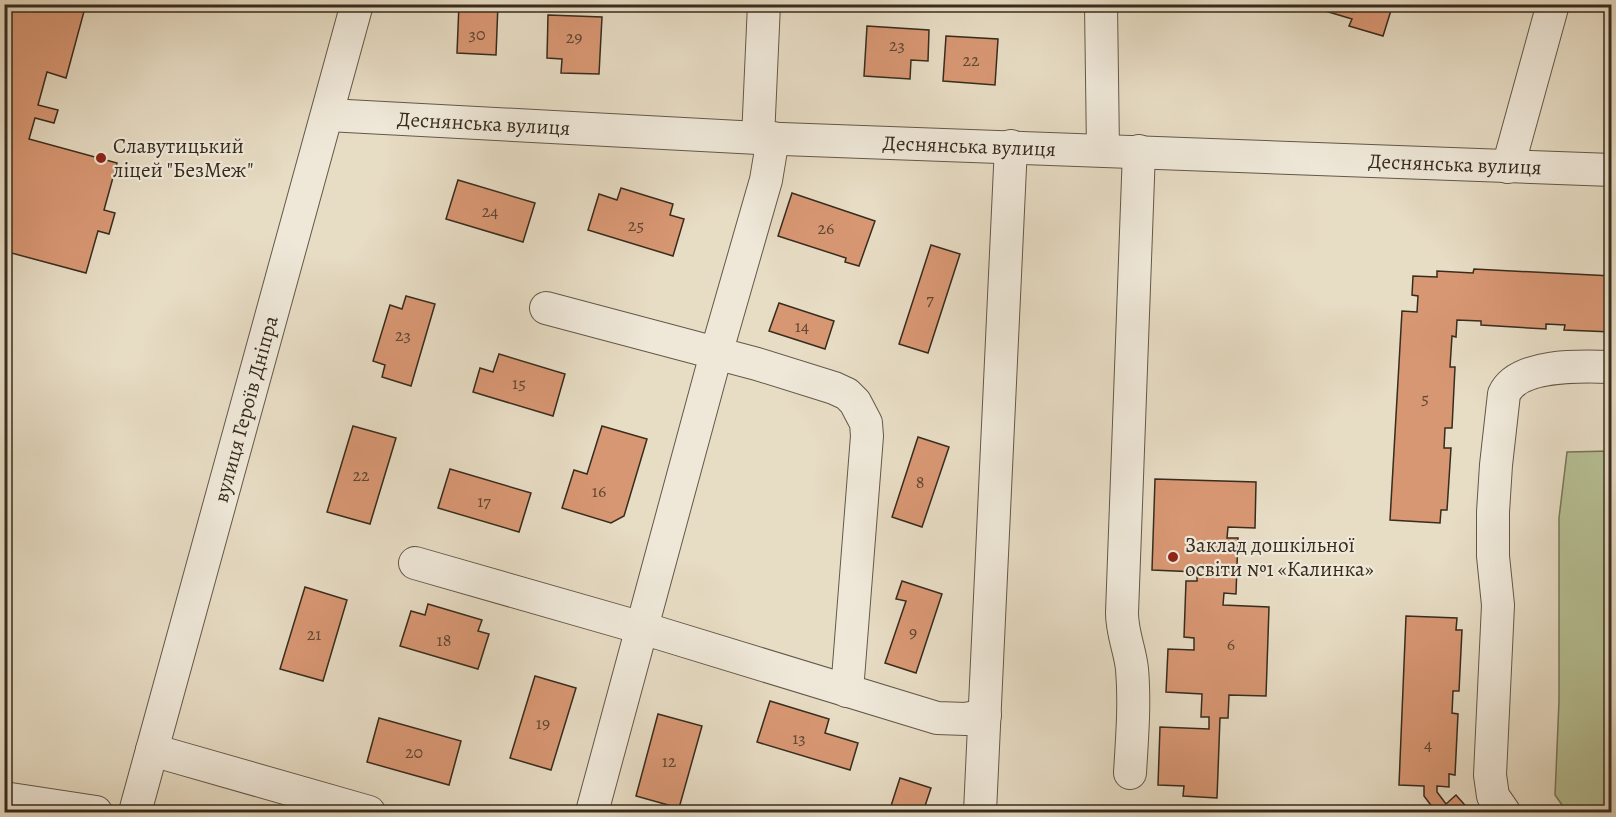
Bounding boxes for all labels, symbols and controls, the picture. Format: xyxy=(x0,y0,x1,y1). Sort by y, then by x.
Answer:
house number: 30 xyxy=(468,22,486,46)
house number: 29 xyxy=(566,25,582,49)
house number: 23 xyxy=(889,33,905,57)
house number: 22 xyxy=(962,48,980,72)
street label: Деснянська вулиця xyxy=(396,105,571,142)
street label: Деснянська вулиця xyxy=(882,129,1056,163)
place label: Славутицький ліцей "БезМеж" xyxy=(113,132,253,184)
street label: Деснянська вулиця xyxy=(1368,147,1542,181)
marker: Славутицький ліцей "БезМеж" xyxy=(94,151,108,165)
house number: 24 xyxy=(482,199,498,223)
house number: 25 xyxy=(628,213,644,237)
house number: 26 xyxy=(818,216,834,240)
house number: 7 xyxy=(926,287,934,311)
street label: вулиця Героїв Дніпра xyxy=(207,312,285,506)
house number: 14 xyxy=(795,314,809,338)
house number: 23 xyxy=(395,323,411,347)
house number: 15 xyxy=(512,371,526,395)
house number: 5 xyxy=(1421,386,1429,410)
house number: 22 xyxy=(352,463,370,487)
house number: 8 xyxy=(916,470,924,494)
house number: 16 xyxy=(592,479,606,503)
house number: 17 xyxy=(477,489,491,513)
place label: Заклад дошкільної освіти №1 «Калинка» xyxy=(1185,531,1374,583)
marker: Заклад дошкільної освіти №1 «Калинка» xyxy=(1166,550,1180,564)
house number: 9 xyxy=(909,620,917,644)
house number: 21 xyxy=(307,622,321,646)
house number: 18 xyxy=(437,628,451,652)
house number: 6 xyxy=(1227,632,1235,656)
house number: 19 xyxy=(536,711,550,735)
house number: 13 xyxy=(792,726,806,750)
house number: 4 xyxy=(1424,732,1432,756)
house number: 20 xyxy=(405,740,423,764)
house number: 12 xyxy=(662,749,677,773)

